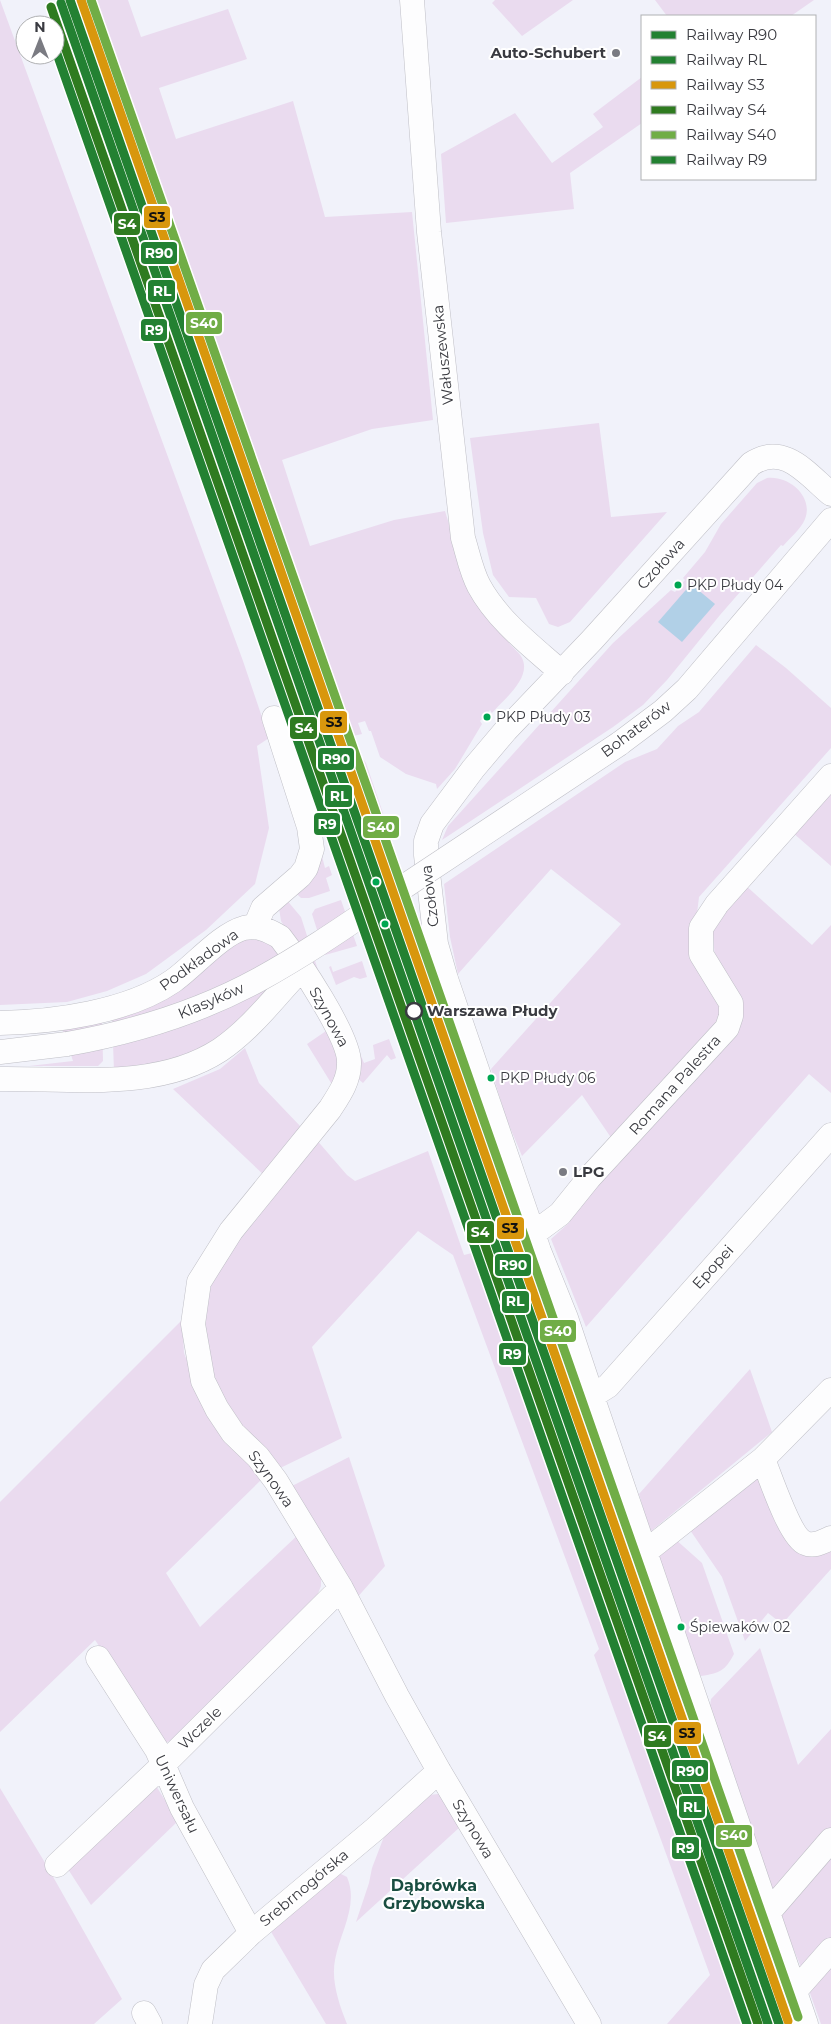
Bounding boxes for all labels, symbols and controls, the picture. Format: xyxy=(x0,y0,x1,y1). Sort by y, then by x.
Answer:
north arrow xyxy=(15,15,65,65)
legend xyxy=(641,15,816,180)
text: N xyxy=(34,18,46,36)
text: Railway R90 xyxy=(686,25,777,44)
place label: Auto-Schubert xyxy=(489,43,606,62)
marker: Auto-Schubert xyxy=(610,47,622,59)
text: Railway RL xyxy=(686,50,767,69)
text: Railway S3 xyxy=(686,75,765,94)
text: Railway S4 xyxy=(686,100,767,119)
text: Railway S40 xyxy=(686,125,776,144)
text: Railway R9 xyxy=(686,150,767,169)
line badge: S3 xyxy=(143,205,171,229)
text: S3 xyxy=(148,208,166,226)
line badge: S4 xyxy=(113,212,141,236)
text: S4 xyxy=(118,215,137,233)
line badge: R90 xyxy=(140,241,178,265)
text: R90 xyxy=(145,244,173,262)
line badge: RL xyxy=(147,279,176,303)
text: RL xyxy=(153,282,172,300)
street label: Wałuszewska xyxy=(428,304,457,406)
line badge: S40 xyxy=(185,311,223,335)
text: S40 xyxy=(190,314,218,332)
line badge: R9 xyxy=(140,318,168,342)
text: R9 xyxy=(144,321,164,339)
street label: Czołowa xyxy=(633,534,689,593)
place label: PKP Płudy 04 xyxy=(687,576,784,594)
marker: PKP Płudy 04 xyxy=(673,580,683,590)
street label: Bohaterów xyxy=(597,696,675,761)
place label: PKP Płudy 03 xyxy=(496,708,591,726)
line badge: S3 xyxy=(319,710,348,734)
marker: PKP Płudy 03 xyxy=(482,712,492,722)
text: S3 xyxy=(325,713,343,731)
line badge: S4 xyxy=(289,716,318,740)
text: S4 xyxy=(295,719,314,737)
line badge: R90 xyxy=(317,747,355,771)
text: R90 xyxy=(322,750,350,768)
line badge: RL xyxy=(324,784,353,808)
text: RL xyxy=(330,787,349,805)
line badge: R9 xyxy=(313,812,341,836)
text: R9 xyxy=(317,815,337,833)
line badge: S40 xyxy=(362,815,400,839)
text: S40 xyxy=(367,818,395,836)
street label: Czołowa xyxy=(416,864,443,928)
unlabelled marker xyxy=(371,877,381,887)
unlabelled marker xyxy=(380,919,390,929)
street label: Podkładowa xyxy=(155,925,242,995)
street label: Klasyków xyxy=(175,978,247,1023)
street label: Szynowa xyxy=(305,983,354,1050)
place label: Warszawa Płudy xyxy=(427,1001,558,1020)
marker: Warszawa Płudy xyxy=(405,1002,423,1020)
street label: Romana Palestra xyxy=(625,1031,725,1139)
place label: PKP Płudy 06 xyxy=(500,1069,596,1087)
marker: PKP Płudy 06 xyxy=(486,1073,496,1083)
place label: LPG xyxy=(573,1162,605,1181)
marker: LPG xyxy=(557,1166,569,1178)
line badge: S3 xyxy=(496,1216,525,1240)
text: S3 xyxy=(501,1219,519,1237)
line badge: S4 xyxy=(466,1220,495,1244)
text: S4 xyxy=(471,1223,490,1241)
street label: Epopei xyxy=(688,1241,737,1293)
line badge: R90 xyxy=(494,1253,532,1277)
text: R90 xyxy=(499,1256,527,1274)
line badge: RL xyxy=(501,1290,530,1314)
text: RL xyxy=(506,1292,525,1310)
line badge: S40 xyxy=(539,1319,577,1343)
text: S40 xyxy=(544,1322,572,1340)
line badge: R9 xyxy=(498,1342,527,1366)
text: R9 xyxy=(502,1345,522,1363)
street label: Szynowa xyxy=(244,1446,298,1511)
place label: Śpiewaków 02 xyxy=(690,1618,790,1636)
marker: Śpiewaków 02 xyxy=(676,1622,686,1632)
street label: Wczele xyxy=(174,1702,225,1753)
line badge: S3 xyxy=(673,1721,702,1745)
line badge: S4 xyxy=(643,1724,672,1748)
text: S3 xyxy=(678,1724,696,1742)
text: S4 xyxy=(648,1727,667,1745)
street label: Uniwersału xyxy=(151,1751,204,1836)
line badge: R90 xyxy=(671,1759,709,1783)
text: R90 xyxy=(676,1762,704,1780)
line badge: RL xyxy=(678,1795,706,1819)
street label: Szynowa xyxy=(448,1796,499,1862)
text: RL xyxy=(683,1798,702,1816)
line badge: S40 xyxy=(715,1824,753,1848)
text: S40 xyxy=(720,1826,748,1844)
line badge: R9 xyxy=(671,1836,700,1860)
text: R9 xyxy=(675,1839,695,1857)
street label: Srebrnogórska xyxy=(255,1845,352,1930)
district label: Dąbrówka Grzybowska xyxy=(383,1876,485,1913)

